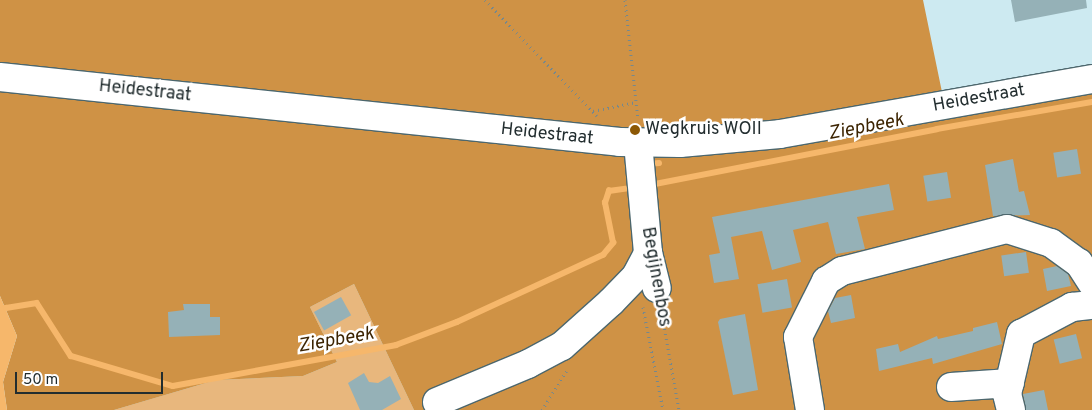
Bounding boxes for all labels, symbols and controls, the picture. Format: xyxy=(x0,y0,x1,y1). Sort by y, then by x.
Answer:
street label: Heidestraat xyxy=(98,76,192,108)
street label: Heidestraat xyxy=(931,80,1027,118)
water label: Ziepbeek xyxy=(826,110,906,146)
street label: Heidestraat xyxy=(500,119,594,151)
place label: Wegkruis WOII xyxy=(645,119,762,141)
marker: Wegkruis WOII xyxy=(629,124,641,136)
street label: Begijnenbos xyxy=(636,225,674,329)
water label: Ziepbeek xyxy=(296,323,376,359)
scale bar xyxy=(18,362,165,394)
text: 50 m xyxy=(23,371,58,390)

